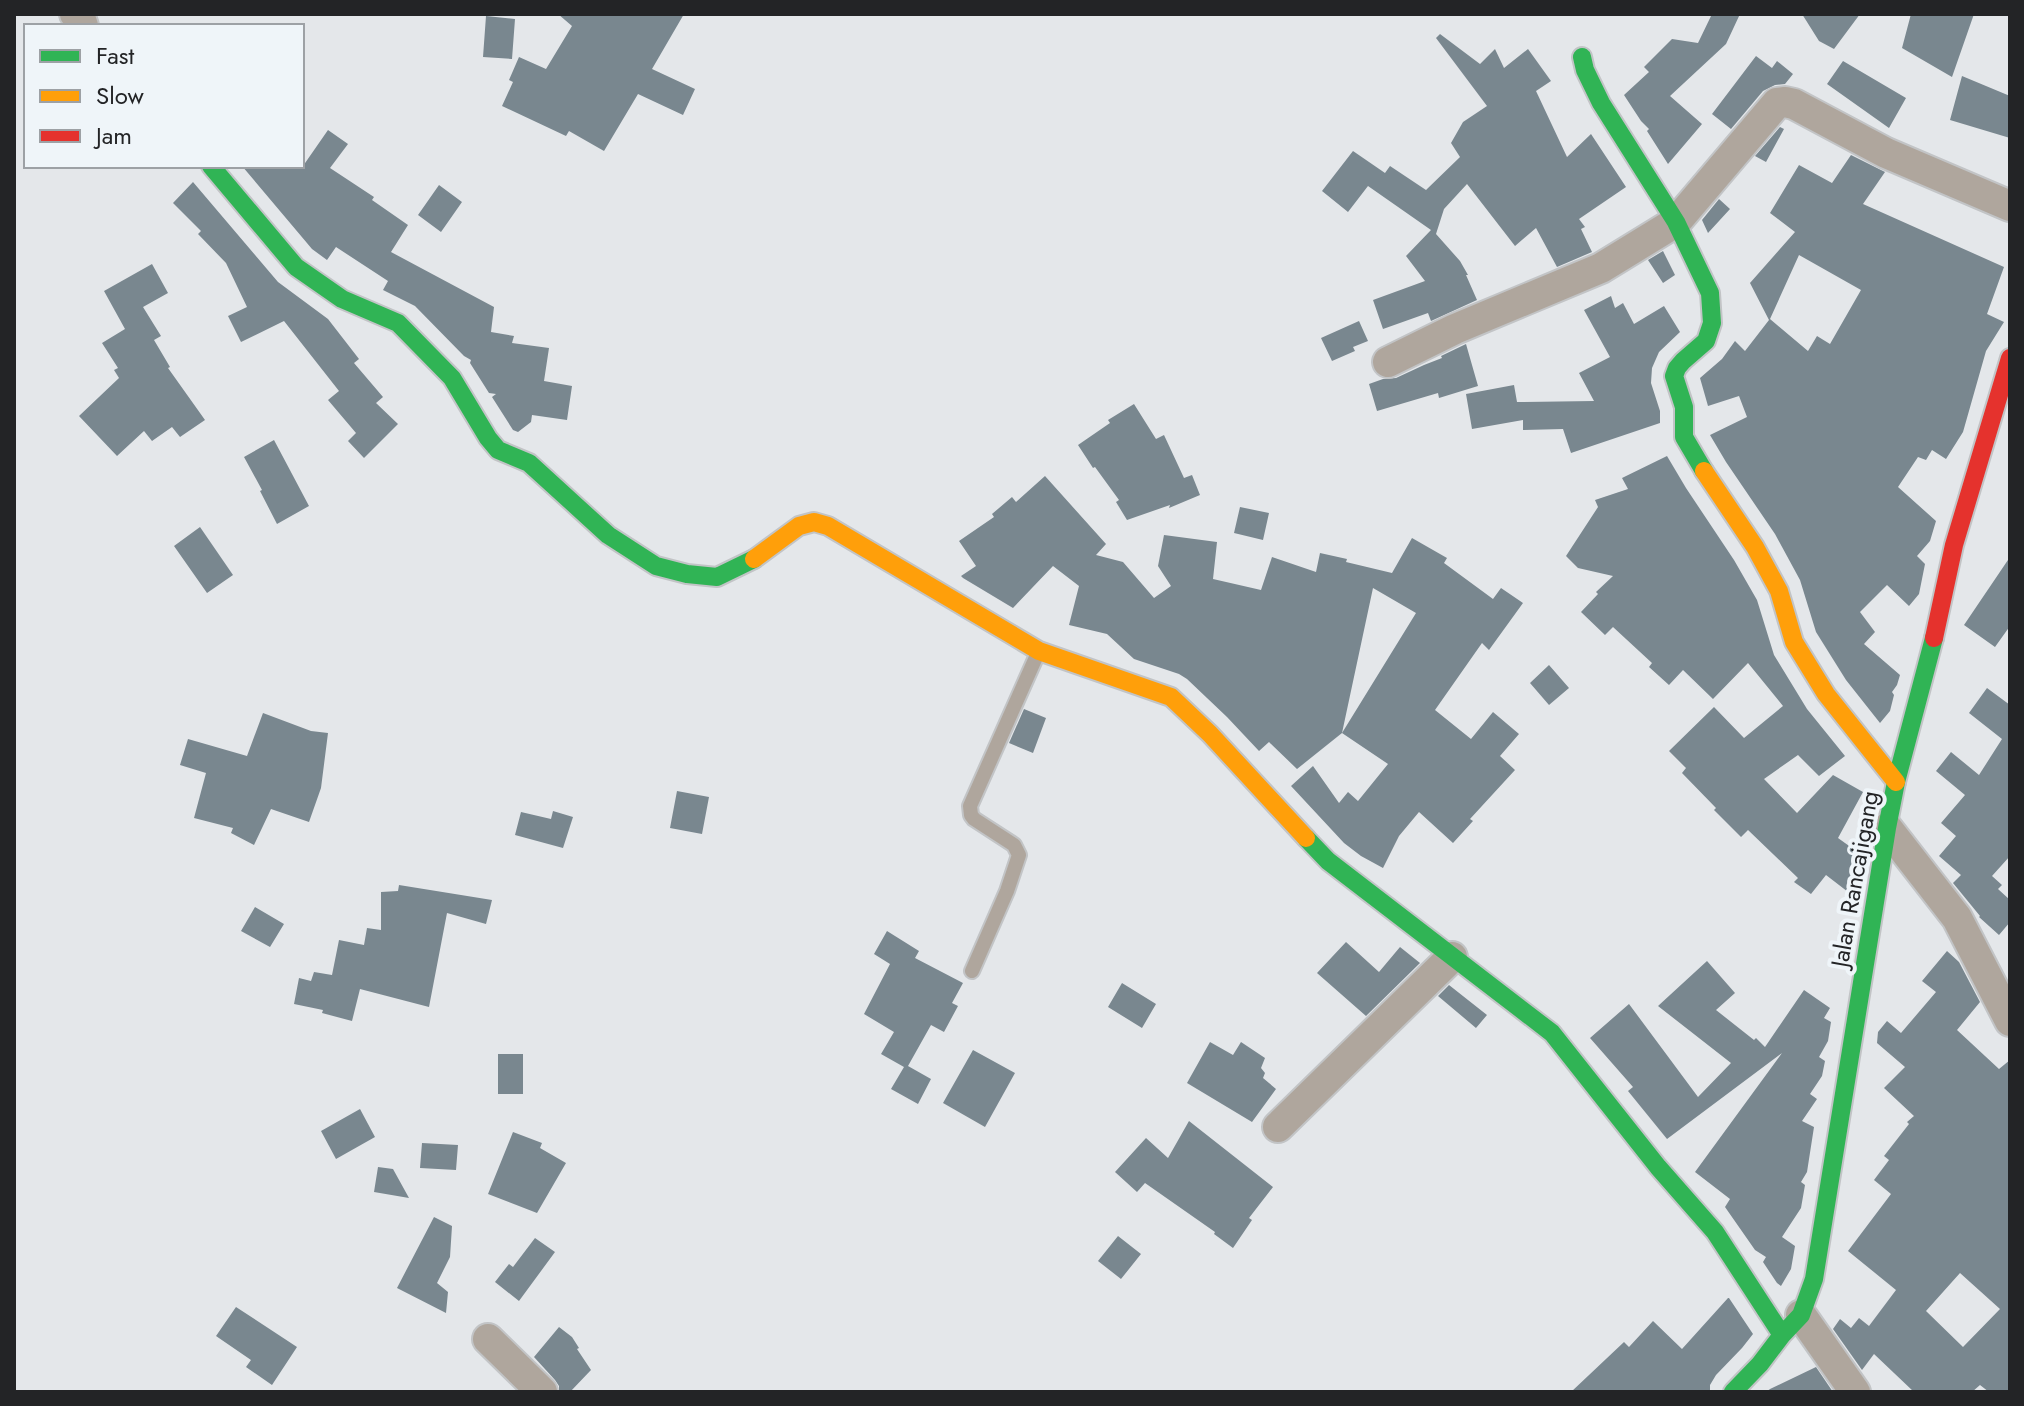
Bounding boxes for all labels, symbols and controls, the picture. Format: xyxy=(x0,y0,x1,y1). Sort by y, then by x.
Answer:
legend xyxy=(24,24,304,168)
text: Fast xyxy=(96,38,134,73)
text: Slow xyxy=(96,78,144,113)
text: Jam xyxy=(93,118,132,153)
street label: Jalan Rancajigang xyxy=(1821,788,1887,973)

